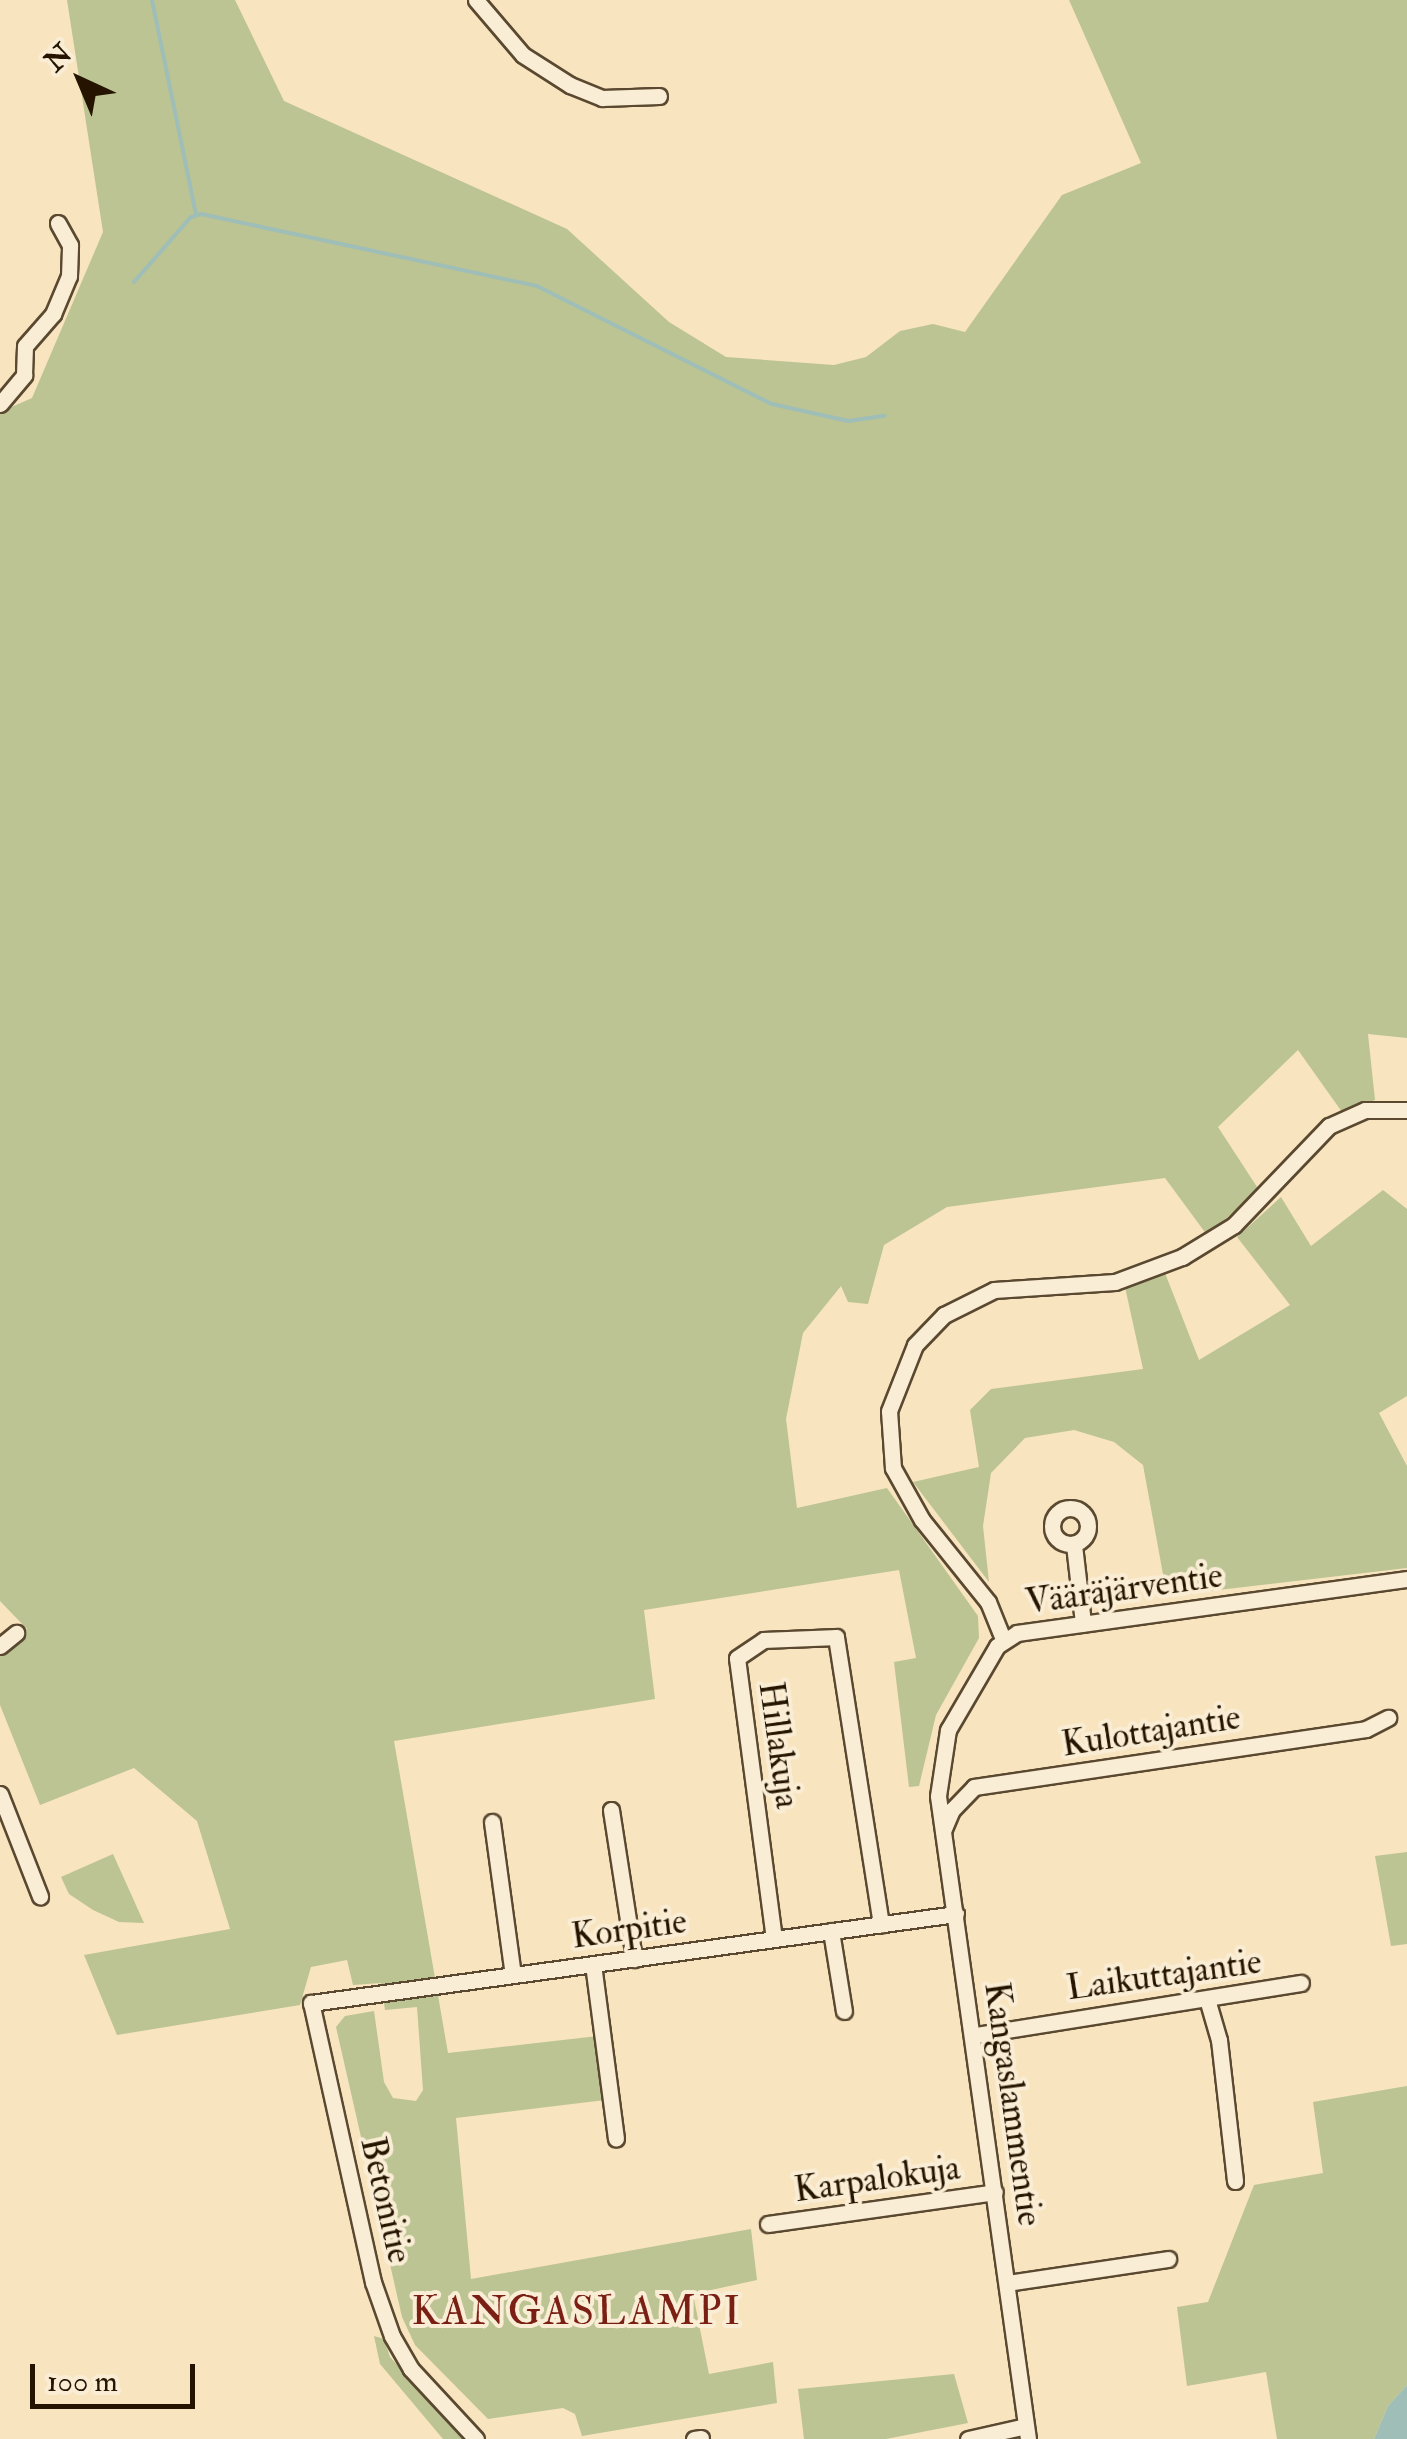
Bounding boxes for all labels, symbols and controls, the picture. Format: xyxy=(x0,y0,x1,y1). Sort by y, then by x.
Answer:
north arrow xyxy=(30,30,130,130)
text: N xyxy=(38,37,80,79)
street label: Vääräjärventie xyxy=(1023,1554,1225,1624)
street label: Hillakuja xyxy=(749,1679,809,1811)
street label: Kulottajantie xyxy=(1059,1696,1243,1766)
street label: Korpitie xyxy=(569,1900,689,1958)
street label: Laikuttajantie xyxy=(1064,1941,1264,2009)
street label: Kangaslammentie xyxy=(975,1979,1051,2229)
street label: Betonitie xyxy=(351,2133,421,2267)
street label: Karpalokuja xyxy=(792,2147,962,2211)
district label: KANGASLAMPI xyxy=(412,2288,742,2336)
scale bar xyxy=(35,2344,200,2406)
text: 100 m xyxy=(47,2363,118,2400)

